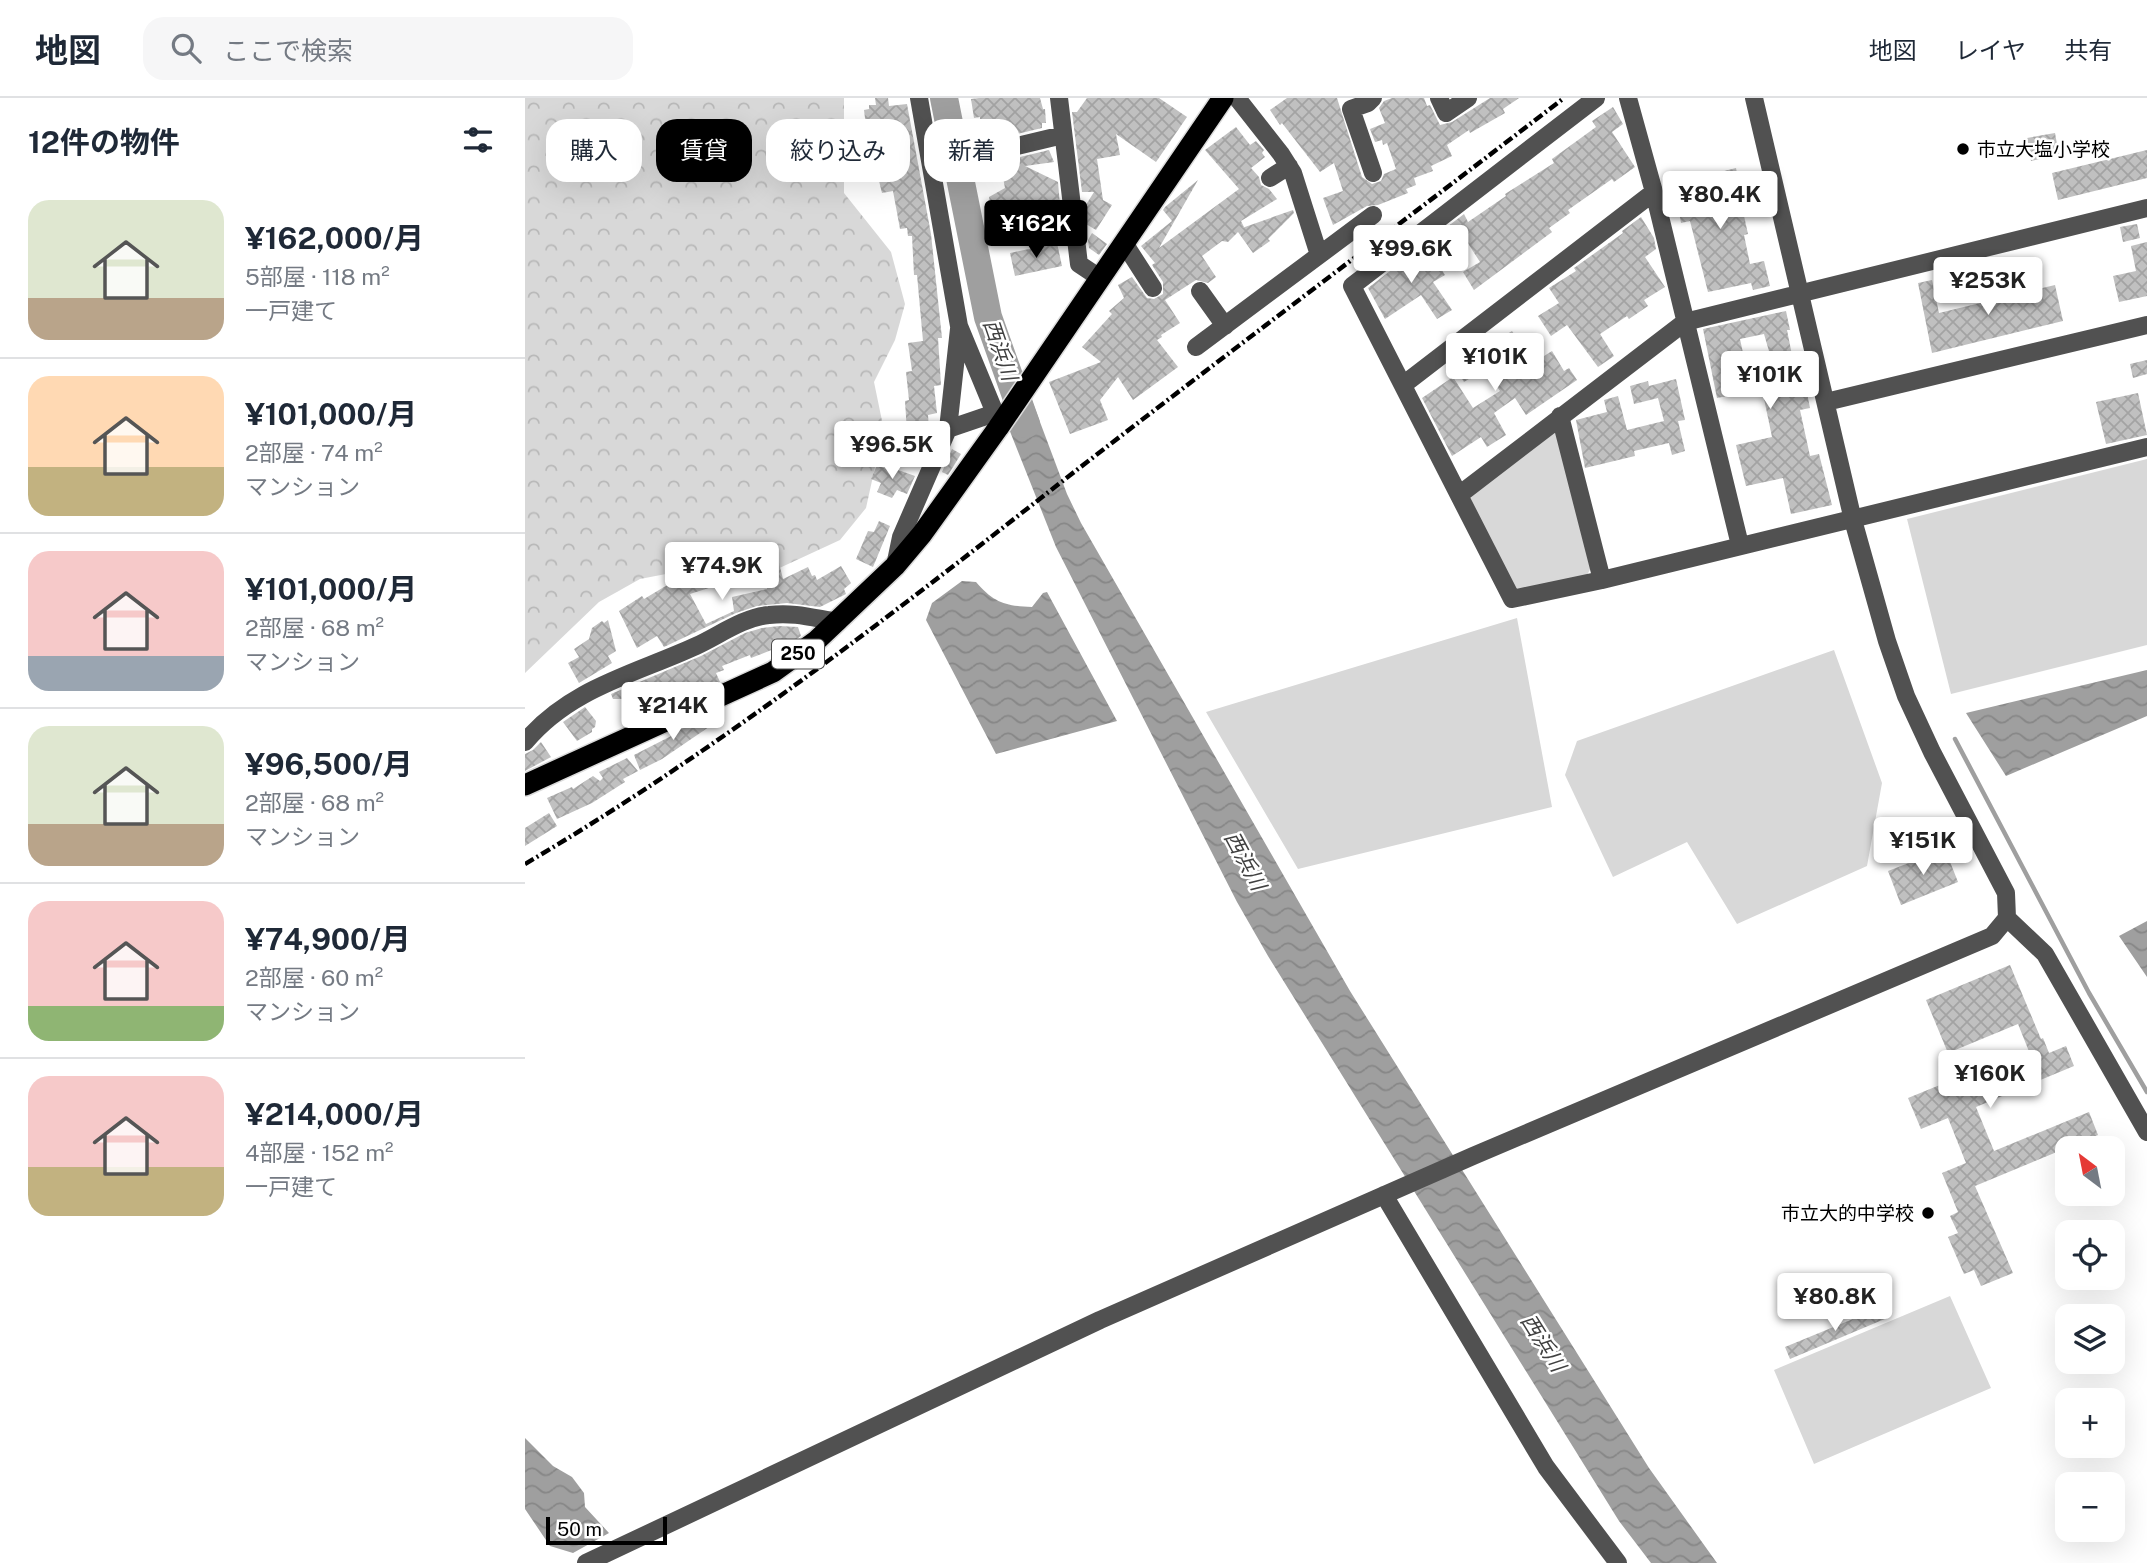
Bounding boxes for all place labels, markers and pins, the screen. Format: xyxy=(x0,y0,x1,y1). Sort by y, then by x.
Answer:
place label: 市立大塩小学校 xyxy=(1977,138,2110,160)
marker: 市立大塩小学校 xyxy=(1955,141,1971,157)
pin: ¥80.4K xyxy=(1663,172,1777,231)
pin: ¥162K xyxy=(987,200,1085,260)
pin: ¥99.6K xyxy=(1354,226,1468,285)
pin: ¥253K xyxy=(1939,258,2037,317)
pin: ¥101K xyxy=(1446,334,1544,393)
pin: ¥101K xyxy=(1721,352,1819,411)
pin: ¥96.5K xyxy=(835,422,949,481)
pin: ¥74.9K xyxy=(665,542,779,602)
pin: ¥214K xyxy=(624,682,722,742)
pin: ¥151K xyxy=(1874,818,1972,877)
pin: ¥160K xyxy=(1941,1051,2039,1110)
place label: 市立大的中学校 xyxy=(1781,1202,1914,1224)
marker: 市立大的中学校 xyxy=(1920,1205,1936,1221)
pin: ¥80.8K xyxy=(1778,1274,1892,1333)

